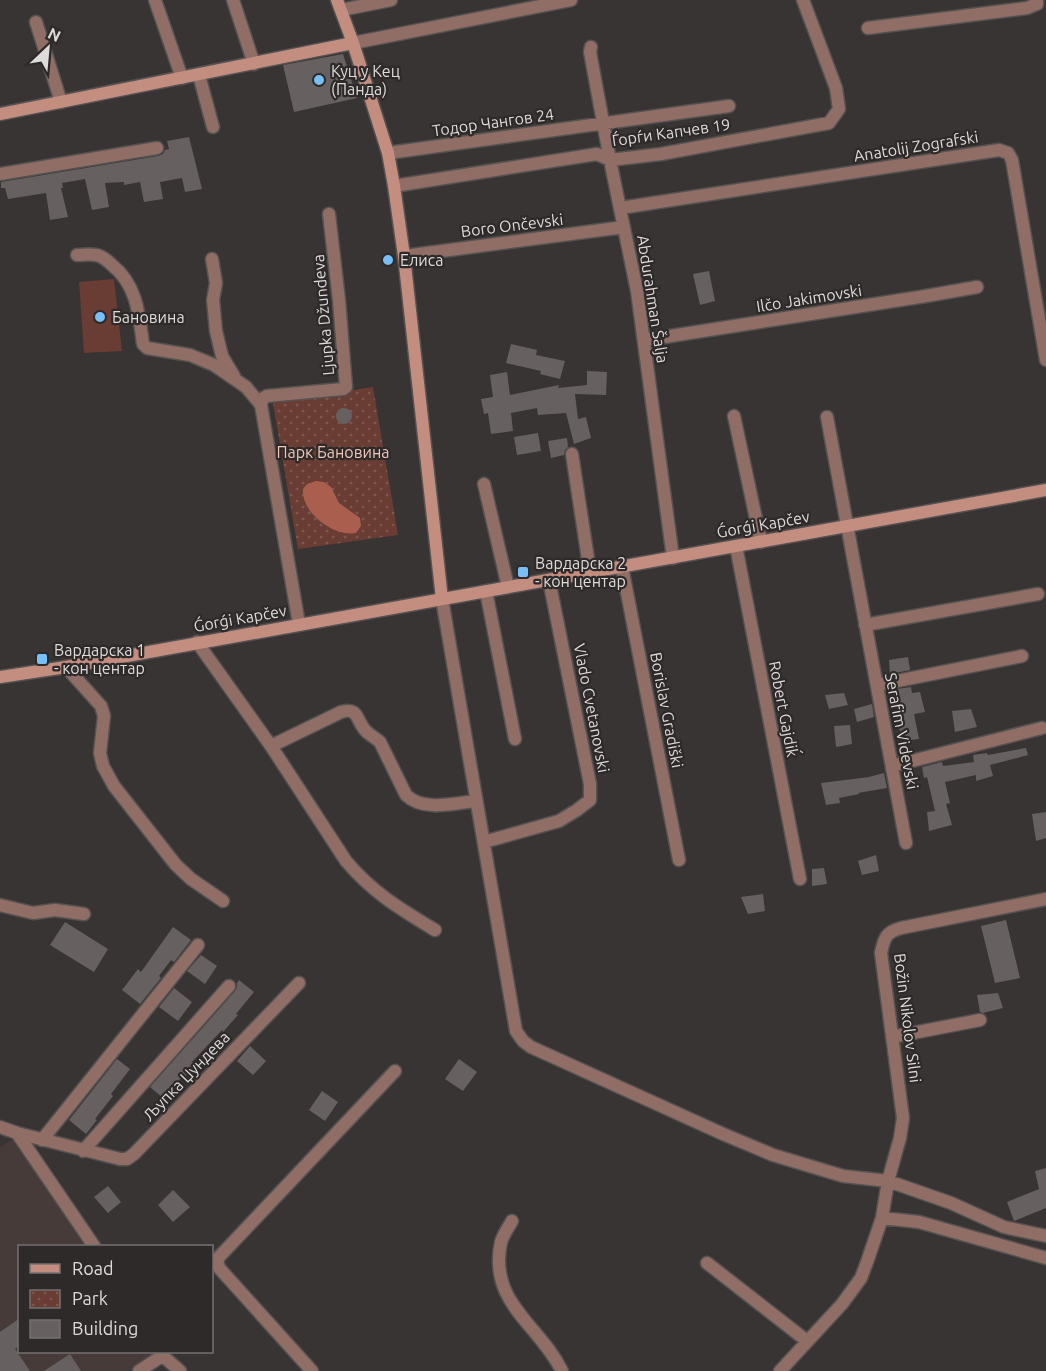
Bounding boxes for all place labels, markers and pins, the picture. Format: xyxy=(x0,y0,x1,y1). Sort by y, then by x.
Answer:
place label: Куц у Кец (Панда) xyxy=(331,62,400,99)
marker: Куц у Кец (Панда) xyxy=(312,73,326,87)
place label: Елиса xyxy=(400,251,443,269)
marker: Елиса xyxy=(381,253,395,267)
place label: Бановина xyxy=(112,308,185,326)
marker: Бановина xyxy=(93,310,107,324)
place label: Вардарска 2 - кон центар xyxy=(535,554,626,590)
marker: Вардарска 2 - кон центар xyxy=(516,565,530,579)
place label: Вардарска 1 - кон центар xyxy=(54,641,145,677)
marker: Вардарска 1 - кон центар xyxy=(35,652,49,666)

